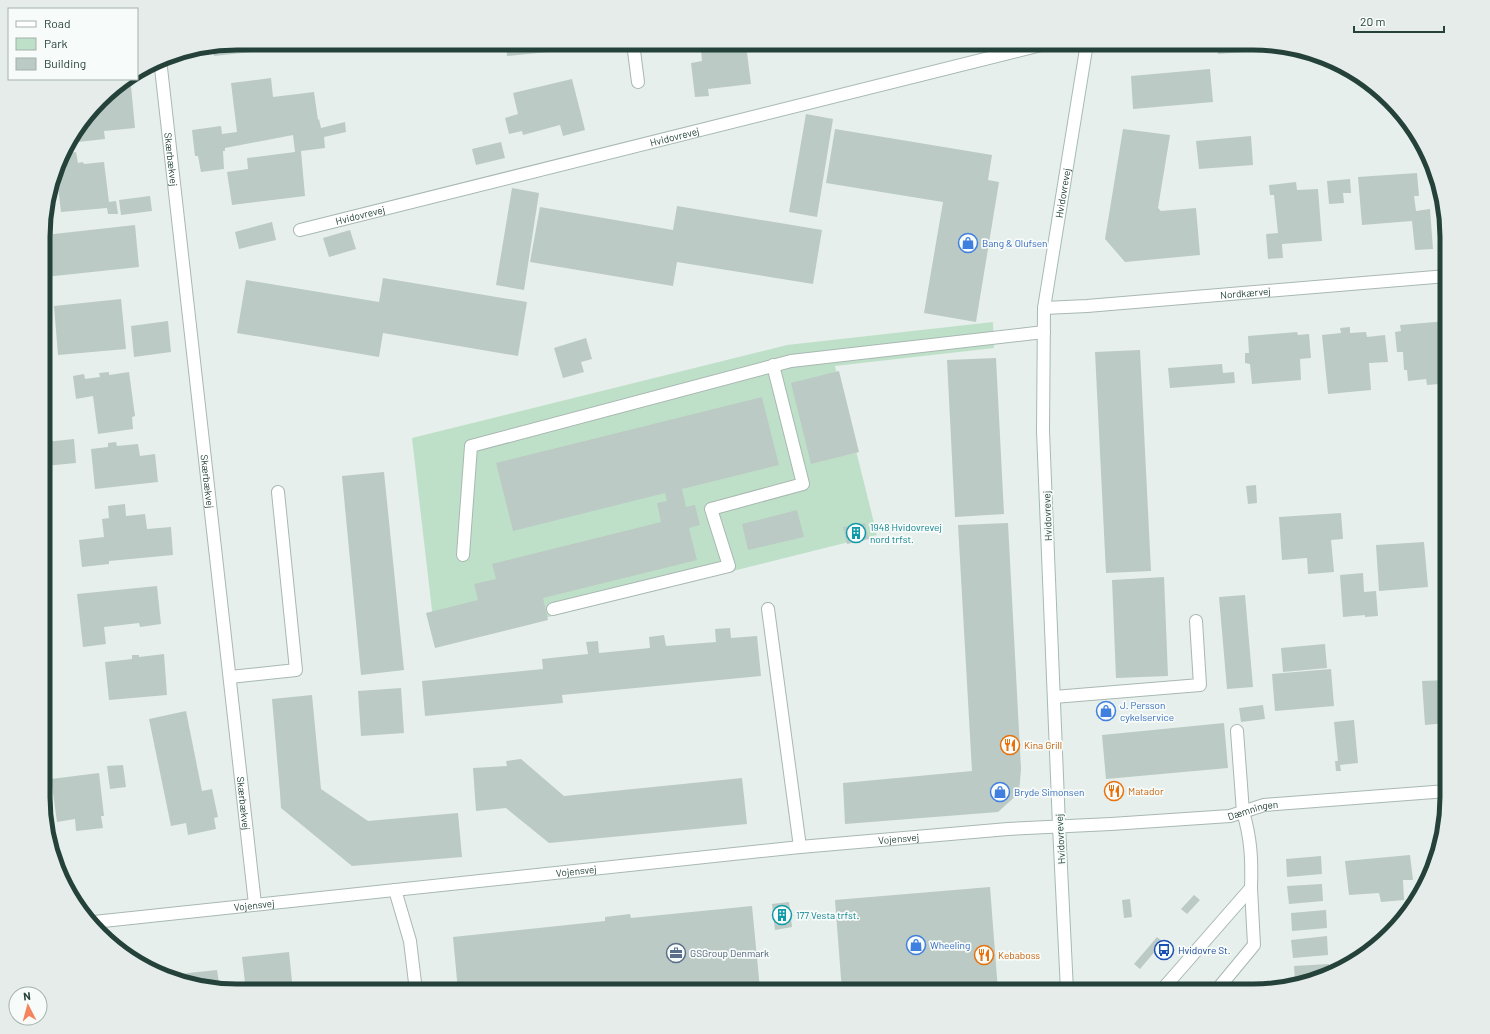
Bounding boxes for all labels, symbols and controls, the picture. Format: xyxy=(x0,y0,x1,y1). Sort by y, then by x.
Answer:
legend xyxy=(8,8,138,80)
scale bar xyxy=(1354,8,1444,34)
text: 20 m xyxy=(1360,14,1386,28)
text: Road xyxy=(44,16,71,30)
text: Park xyxy=(44,36,68,50)
text: Building xyxy=(44,56,86,70)
street label: Hvidovrevej xyxy=(649,125,700,148)
street label: Skærbækvej xyxy=(162,132,180,187)
street label: Hvidovrevej xyxy=(1053,167,1073,219)
street label: Hvidovrevej xyxy=(334,203,386,227)
shop icon: Bang & Olufsen xyxy=(957,232,979,254)
place label: Bang & Olufsen xyxy=(982,237,1047,249)
street label: Nordkærvej xyxy=(1220,285,1271,301)
street label: Skærbækvej xyxy=(199,454,216,509)
street label: Hvidovrevej xyxy=(1040,491,1054,541)
place label: 1948 Hvidovrevej nord trfst. xyxy=(870,521,942,545)
building icon: 1948 Hvidovrevej nord trfst. xyxy=(845,522,867,544)
place label: J. Persson cykelservice xyxy=(1120,699,1174,723)
shop icon: J. Persson cykelservice xyxy=(1095,700,1117,722)
restaurant icon: Kina Grill xyxy=(999,734,1021,756)
place label: Kina Grill xyxy=(1024,739,1062,751)
street label: Skærbækvej xyxy=(235,776,253,831)
restaurant icon: Matador xyxy=(1103,780,1125,802)
shop icon: Bryde Simonsen xyxy=(989,781,1011,803)
place label: Matador xyxy=(1128,785,1164,797)
place label: Bryde Simonsen xyxy=(1014,786,1084,798)
street label: Dæmningen xyxy=(1226,798,1279,822)
street label: Hvidovrevej xyxy=(1053,813,1067,865)
street label: Vojensvej xyxy=(878,831,920,846)
street label: Vojensvej xyxy=(555,863,597,879)
street label: Vojensvej xyxy=(233,897,275,913)
building icon: 177 Vesta trfst. xyxy=(771,904,793,926)
place label: 177 Vesta trfst. xyxy=(796,909,859,921)
shop icon: Wheeling xyxy=(905,934,927,956)
place label: Wheeling xyxy=(930,939,970,951)
bus stop icon: Hvidovre St. xyxy=(1153,939,1175,961)
office icon: GSGroup Denmark xyxy=(665,942,687,964)
restaurant icon: Kebaboss xyxy=(973,944,995,966)
place label: Hvidovre St. xyxy=(1178,944,1230,956)
place label: GSGroup Denmark xyxy=(690,947,769,959)
place label: Kebaboss xyxy=(998,949,1040,961)
north arrow xyxy=(8,986,48,1026)
text: N xyxy=(23,989,31,1002)

